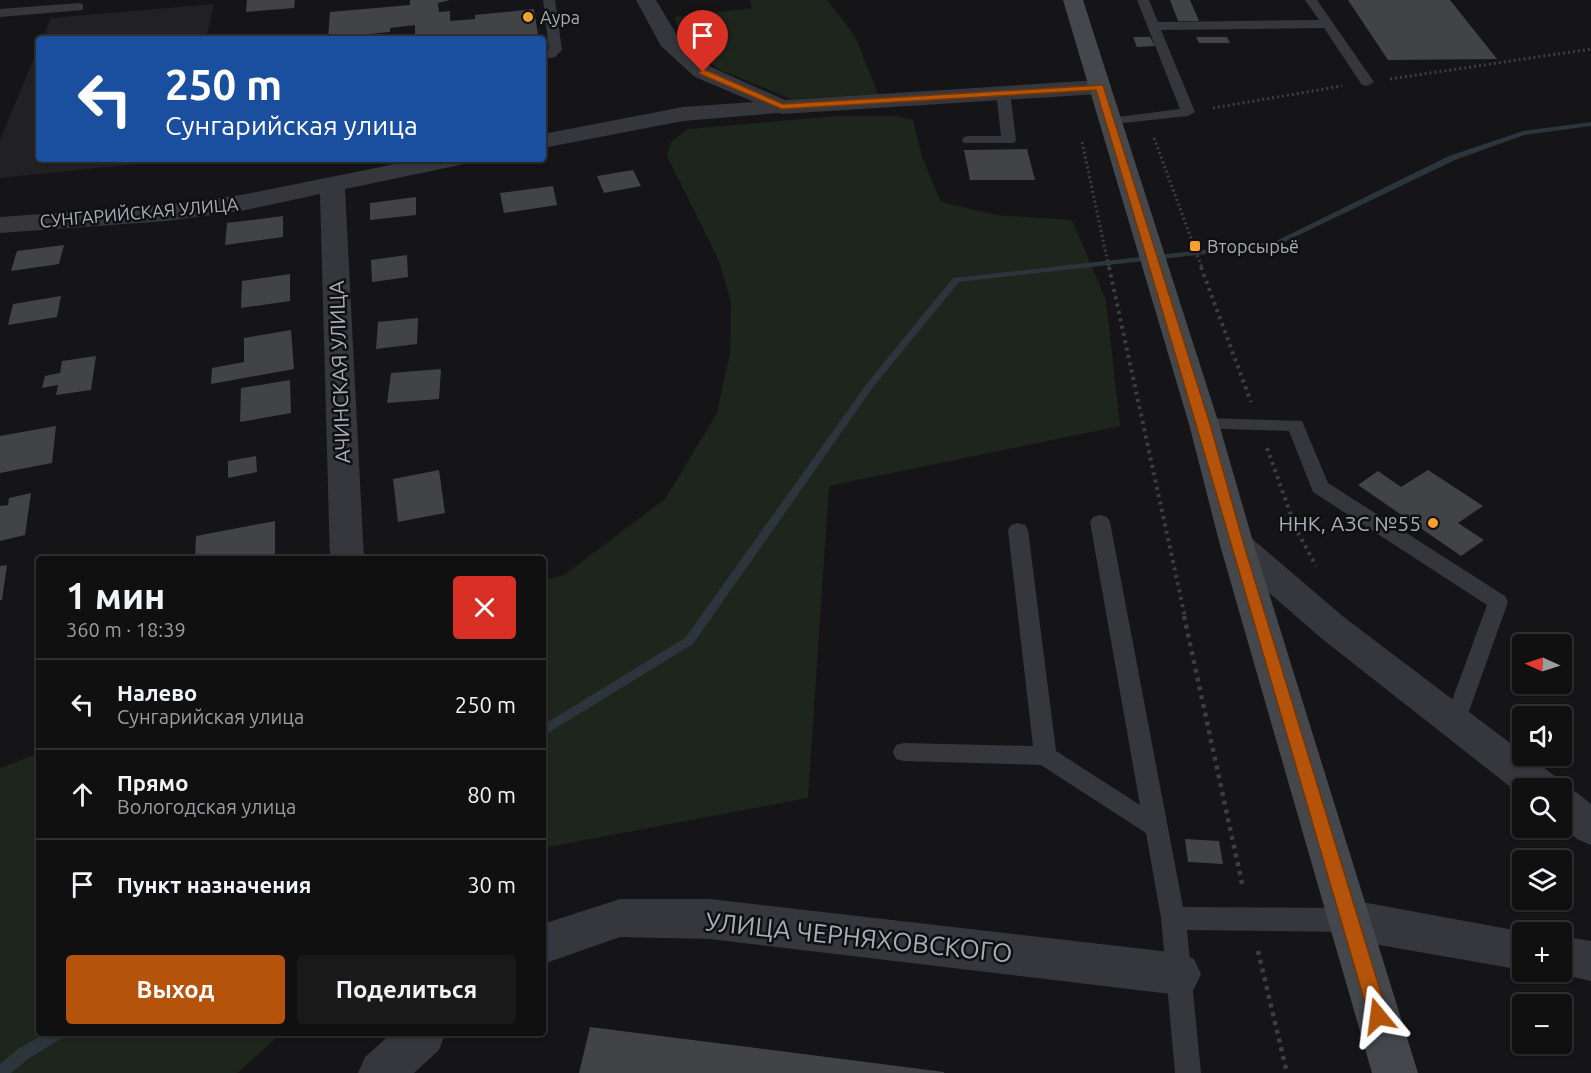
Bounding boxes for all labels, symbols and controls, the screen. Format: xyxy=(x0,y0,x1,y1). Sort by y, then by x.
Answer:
place label: Аура xyxy=(540,7,580,27)
marker: Аура xyxy=(521,10,535,24)
pin xyxy=(677,10,728,72)
icon: arrive xyxy=(686,19,719,52)
icon: left xyxy=(66,60,144,138)
text: 250 m xyxy=(165,61,282,108)
text: Сунгарийская улица xyxy=(165,110,418,140)
street label: СУНГАРИЙСКАЯ УЛИЦА xyxy=(39,193,240,231)
place label: Вторсырьё xyxy=(1207,236,1299,256)
marker: Вторсырьё xyxy=(1188,239,1202,253)
street label: АЧИНСКАЯ УЛИЦА xyxy=(324,280,354,464)
place label: ННК, АЗС №55 xyxy=(1278,511,1421,535)
marker: ННК, АЗС №55 xyxy=(1426,516,1440,530)
text: 1 мин xyxy=(66,575,165,616)
button: close xyxy=(453,576,516,639)
text: 360 m · 18:39 xyxy=(66,618,186,641)
north arrow xyxy=(1512,634,1572,694)
map controls xyxy=(1512,634,1572,1054)
text: Налево xyxy=(117,680,197,705)
icon: left xyxy=(66,688,99,721)
text: 250 m xyxy=(455,692,516,717)
text: Сунгарийская улица xyxy=(117,705,304,728)
button: sound xyxy=(1512,706,1572,766)
text: Прямо xyxy=(117,770,188,795)
icon: ahead xyxy=(66,778,99,811)
button: search xyxy=(1512,778,1572,838)
text: 80 m xyxy=(467,782,516,807)
text: Вологодская улица xyxy=(117,795,296,818)
button: layers xyxy=(1512,850,1572,910)
icon: arrive xyxy=(66,868,99,901)
text: Пункт назначения xyxy=(117,872,311,897)
text: 30 m xyxy=(467,872,516,897)
street label: УЛИЦА ЧЕРНЯХОВСКОГО xyxy=(704,906,1014,968)
button: + xyxy=(1512,922,1572,982)
button: Выход xyxy=(66,955,285,1024)
button: Поделиться xyxy=(297,955,516,1024)
position arrow xyxy=(1346,984,1410,1048)
button: − xyxy=(1512,994,1572,1054)

